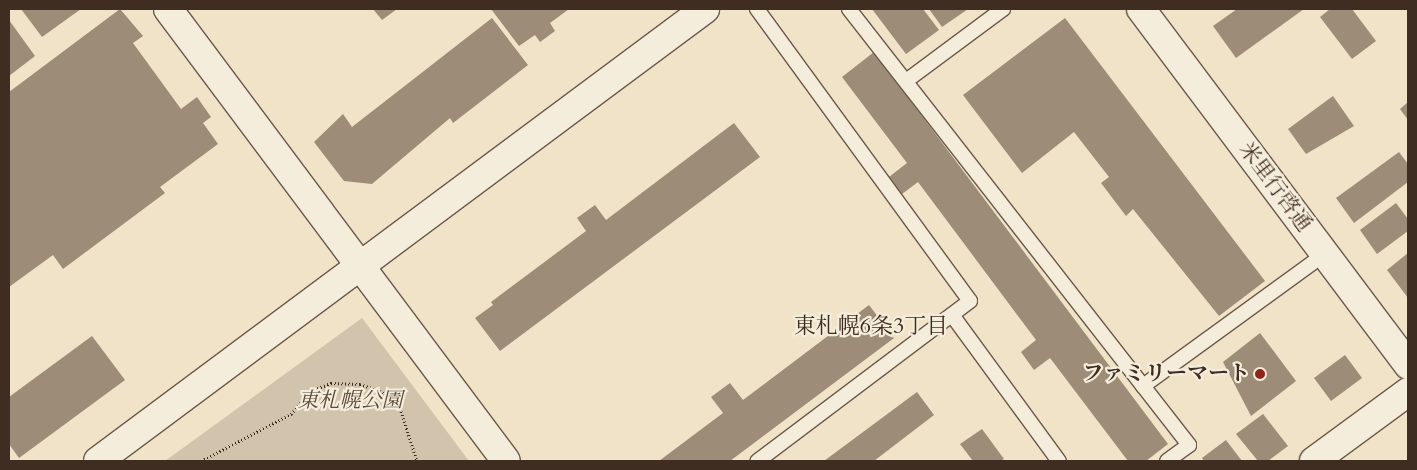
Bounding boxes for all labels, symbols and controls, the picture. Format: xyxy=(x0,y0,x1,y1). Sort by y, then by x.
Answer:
street label: 米里行啓通 xyxy=(1233,137,1317,237)
district label: 東札幌6条3丁目 xyxy=(794,314,948,340)
place label: ファミリーマート xyxy=(1082,361,1250,387)
marker: ファミリーマート xyxy=(1254,368,1266,380)
park label: 東札幌公園 xyxy=(298,388,402,414)

